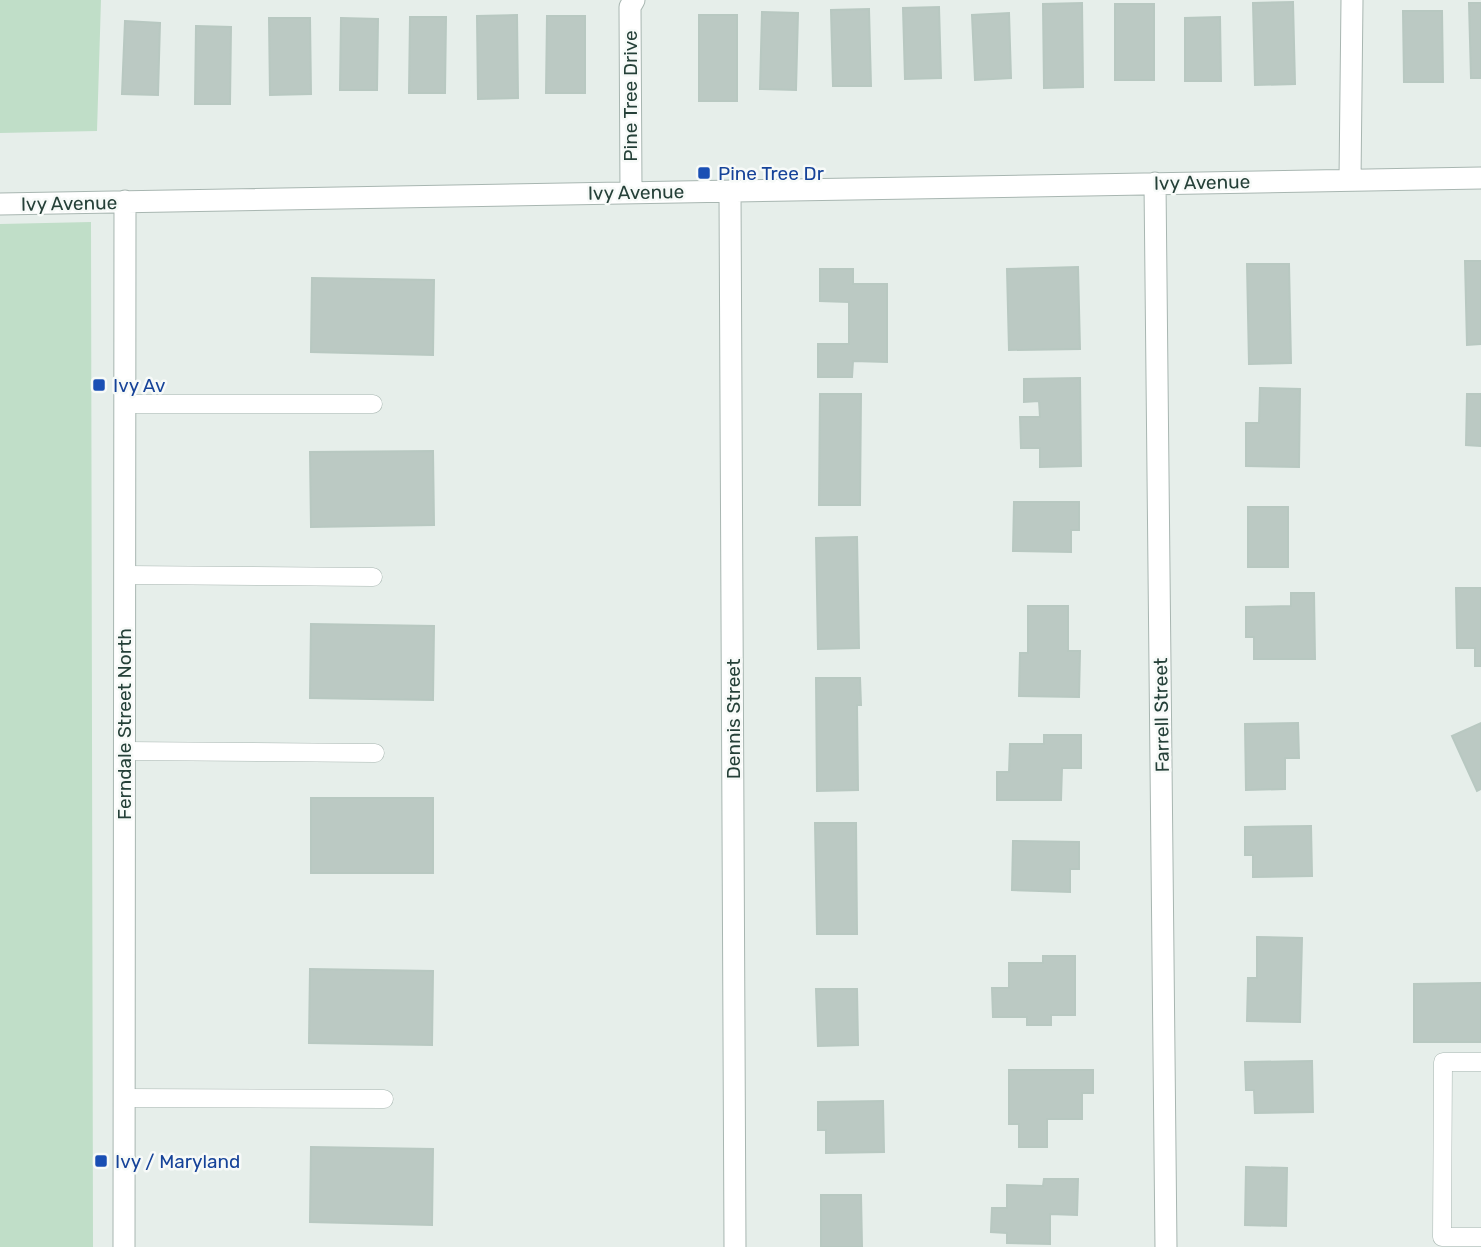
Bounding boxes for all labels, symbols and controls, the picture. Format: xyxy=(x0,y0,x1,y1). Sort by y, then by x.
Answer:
street label: Pine Tree Drive xyxy=(619,30,642,162)
place label: Pine Tree Dr xyxy=(718,162,825,185)
marker: Pine Tree Dr xyxy=(696,165,712,181)
street label: Ivy Avenue xyxy=(1154,170,1250,195)
street label: Ivy Avenue xyxy=(588,180,684,205)
street label: Ivy Avenue xyxy=(21,191,117,216)
place label: Ivy Av xyxy=(113,374,166,397)
marker: Ivy Av xyxy=(91,377,107,393)
street label: Ferndale Street North xyxy=(113,628,136,820)
street label: Farrell Street xyxy=(1149,657,1174,773)
street label: Dennis Street xyxy=(722,658,745,779)
place label: Ivy / Maryland xyxy=(115,1150,240,1173)
marker: Ivy / Maryland xyxy=(93,1153,109,1169)

